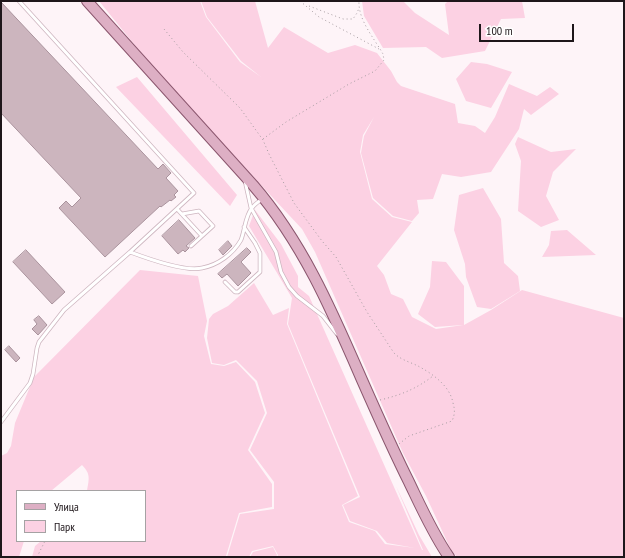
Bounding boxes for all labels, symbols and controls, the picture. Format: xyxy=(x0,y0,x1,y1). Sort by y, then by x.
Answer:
scale bar xyxy=(481,16,576,42)
text: 100 m xyxy=(486,23,513,38)
legend xyxy=(16,490,146,542)
text: Улица xyxy=(54,499,79,514)
text: Парк xyxy=(54,519,75,534)

